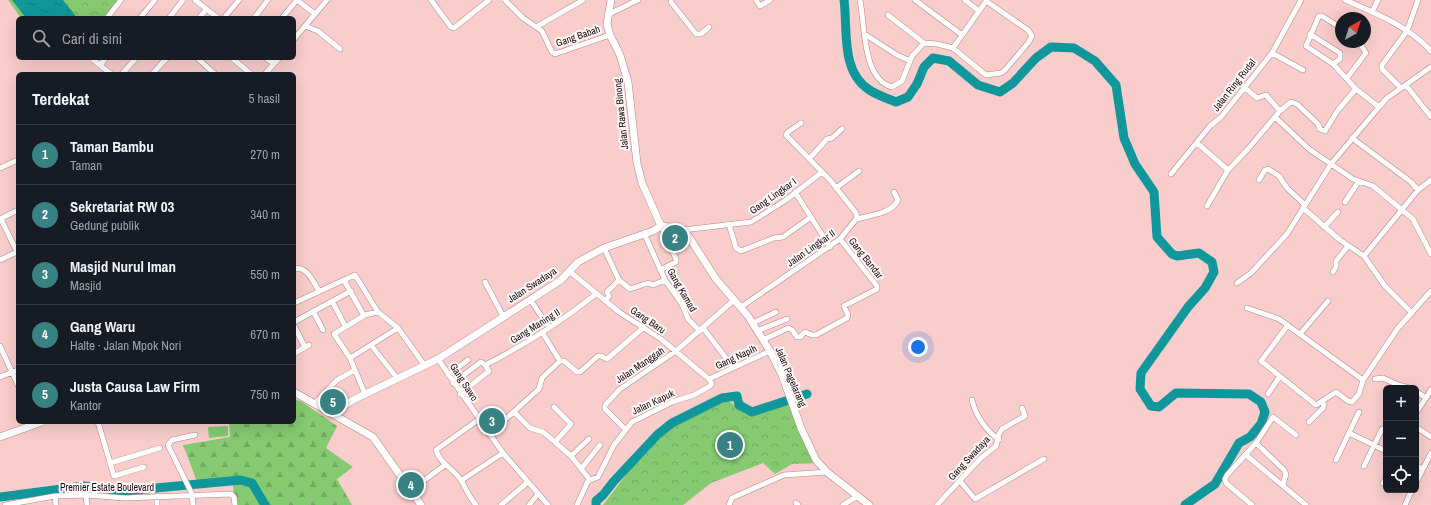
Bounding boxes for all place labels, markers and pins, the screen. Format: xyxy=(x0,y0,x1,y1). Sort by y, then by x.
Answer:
pin: 2 xyxy=(662,223,688,253)
pin: 5 xyxy=(320,387,346,417)
pin: 3 xyxy=(479,406,505,436)
pin: 1 xyxy=(717,430,743,460)
pin: 4 xyxy=(398,470,424,500)

